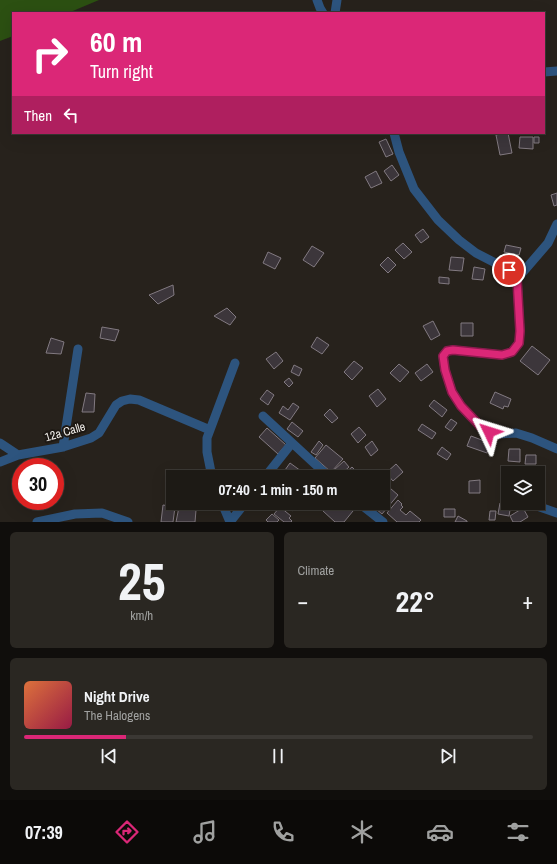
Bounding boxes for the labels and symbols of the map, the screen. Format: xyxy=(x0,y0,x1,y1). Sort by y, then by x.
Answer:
pin xyxy=(492,253,526,287)
position arrow xyxy=(468,411,510,453)
street label: 12a Calle xyxy=(43,419,87,445)
speed limit sign: 30 xyxy=(12,458,64,510)

